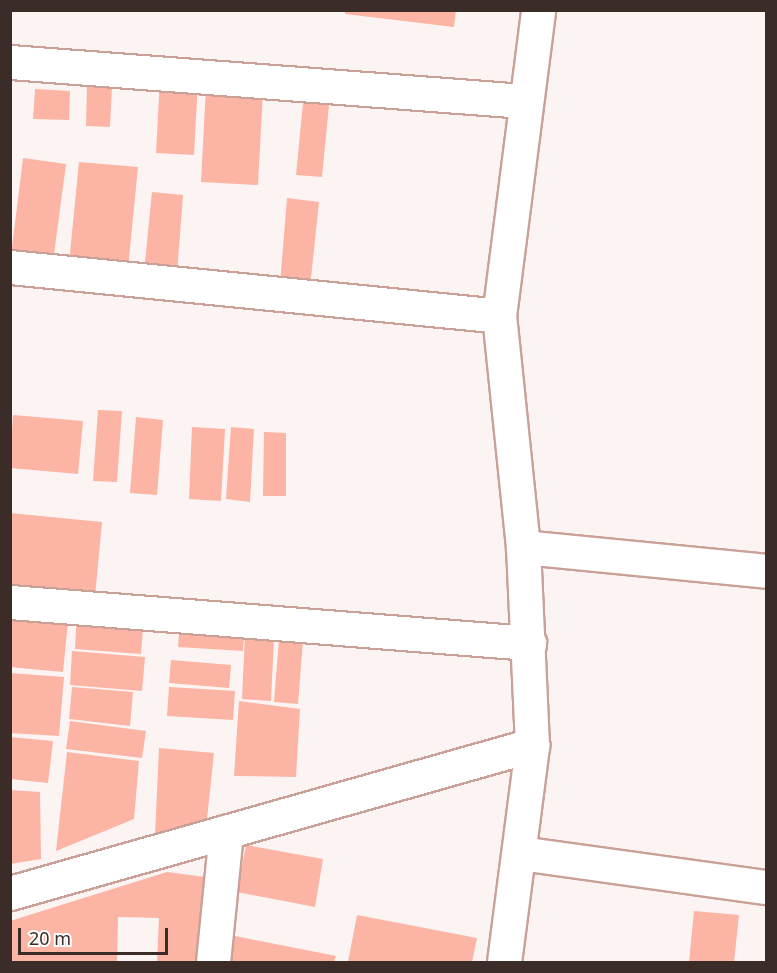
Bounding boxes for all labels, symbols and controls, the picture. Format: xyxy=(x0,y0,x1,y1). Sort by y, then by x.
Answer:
scale bar xyxy=(21,916,171,954)
text: 20 m xyxy=(29,926,71,950)

